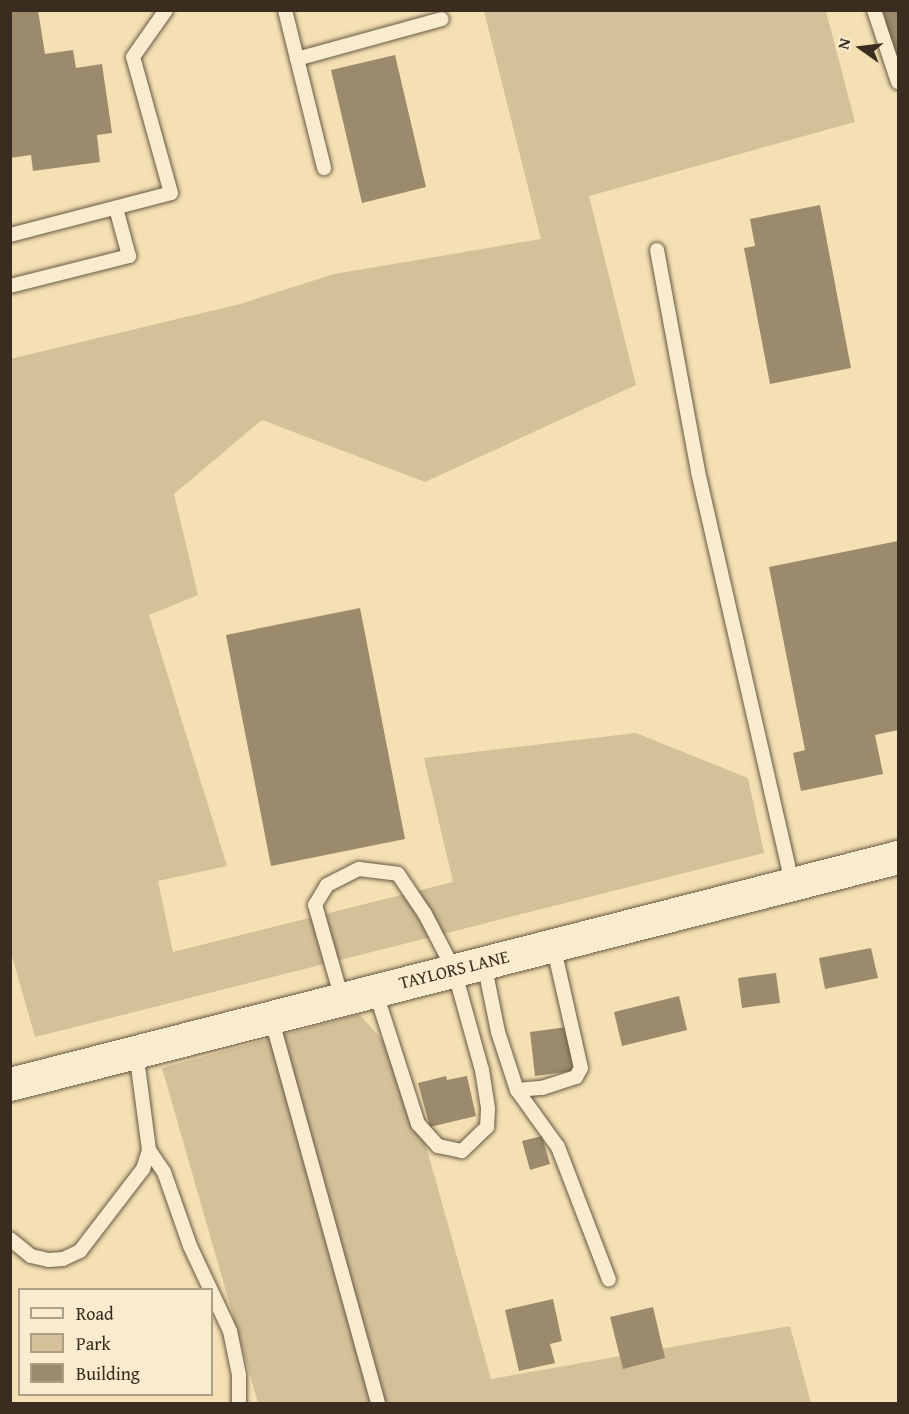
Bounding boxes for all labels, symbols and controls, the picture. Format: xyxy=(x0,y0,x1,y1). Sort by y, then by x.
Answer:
north arrow xyxy=(831,18,891,78)
text: N xyxy=(831,36,856,52)
street label: TAYLORS LANE xyxy=(397,946,511,994)
legend xyxy=(18,1288,213,1396)
text: Road xyxy=(76,1300,114,1327)
text: Park xyxy=(76,1330,111,1357)
text: Building xyxy=(76,1360,140,1387)

